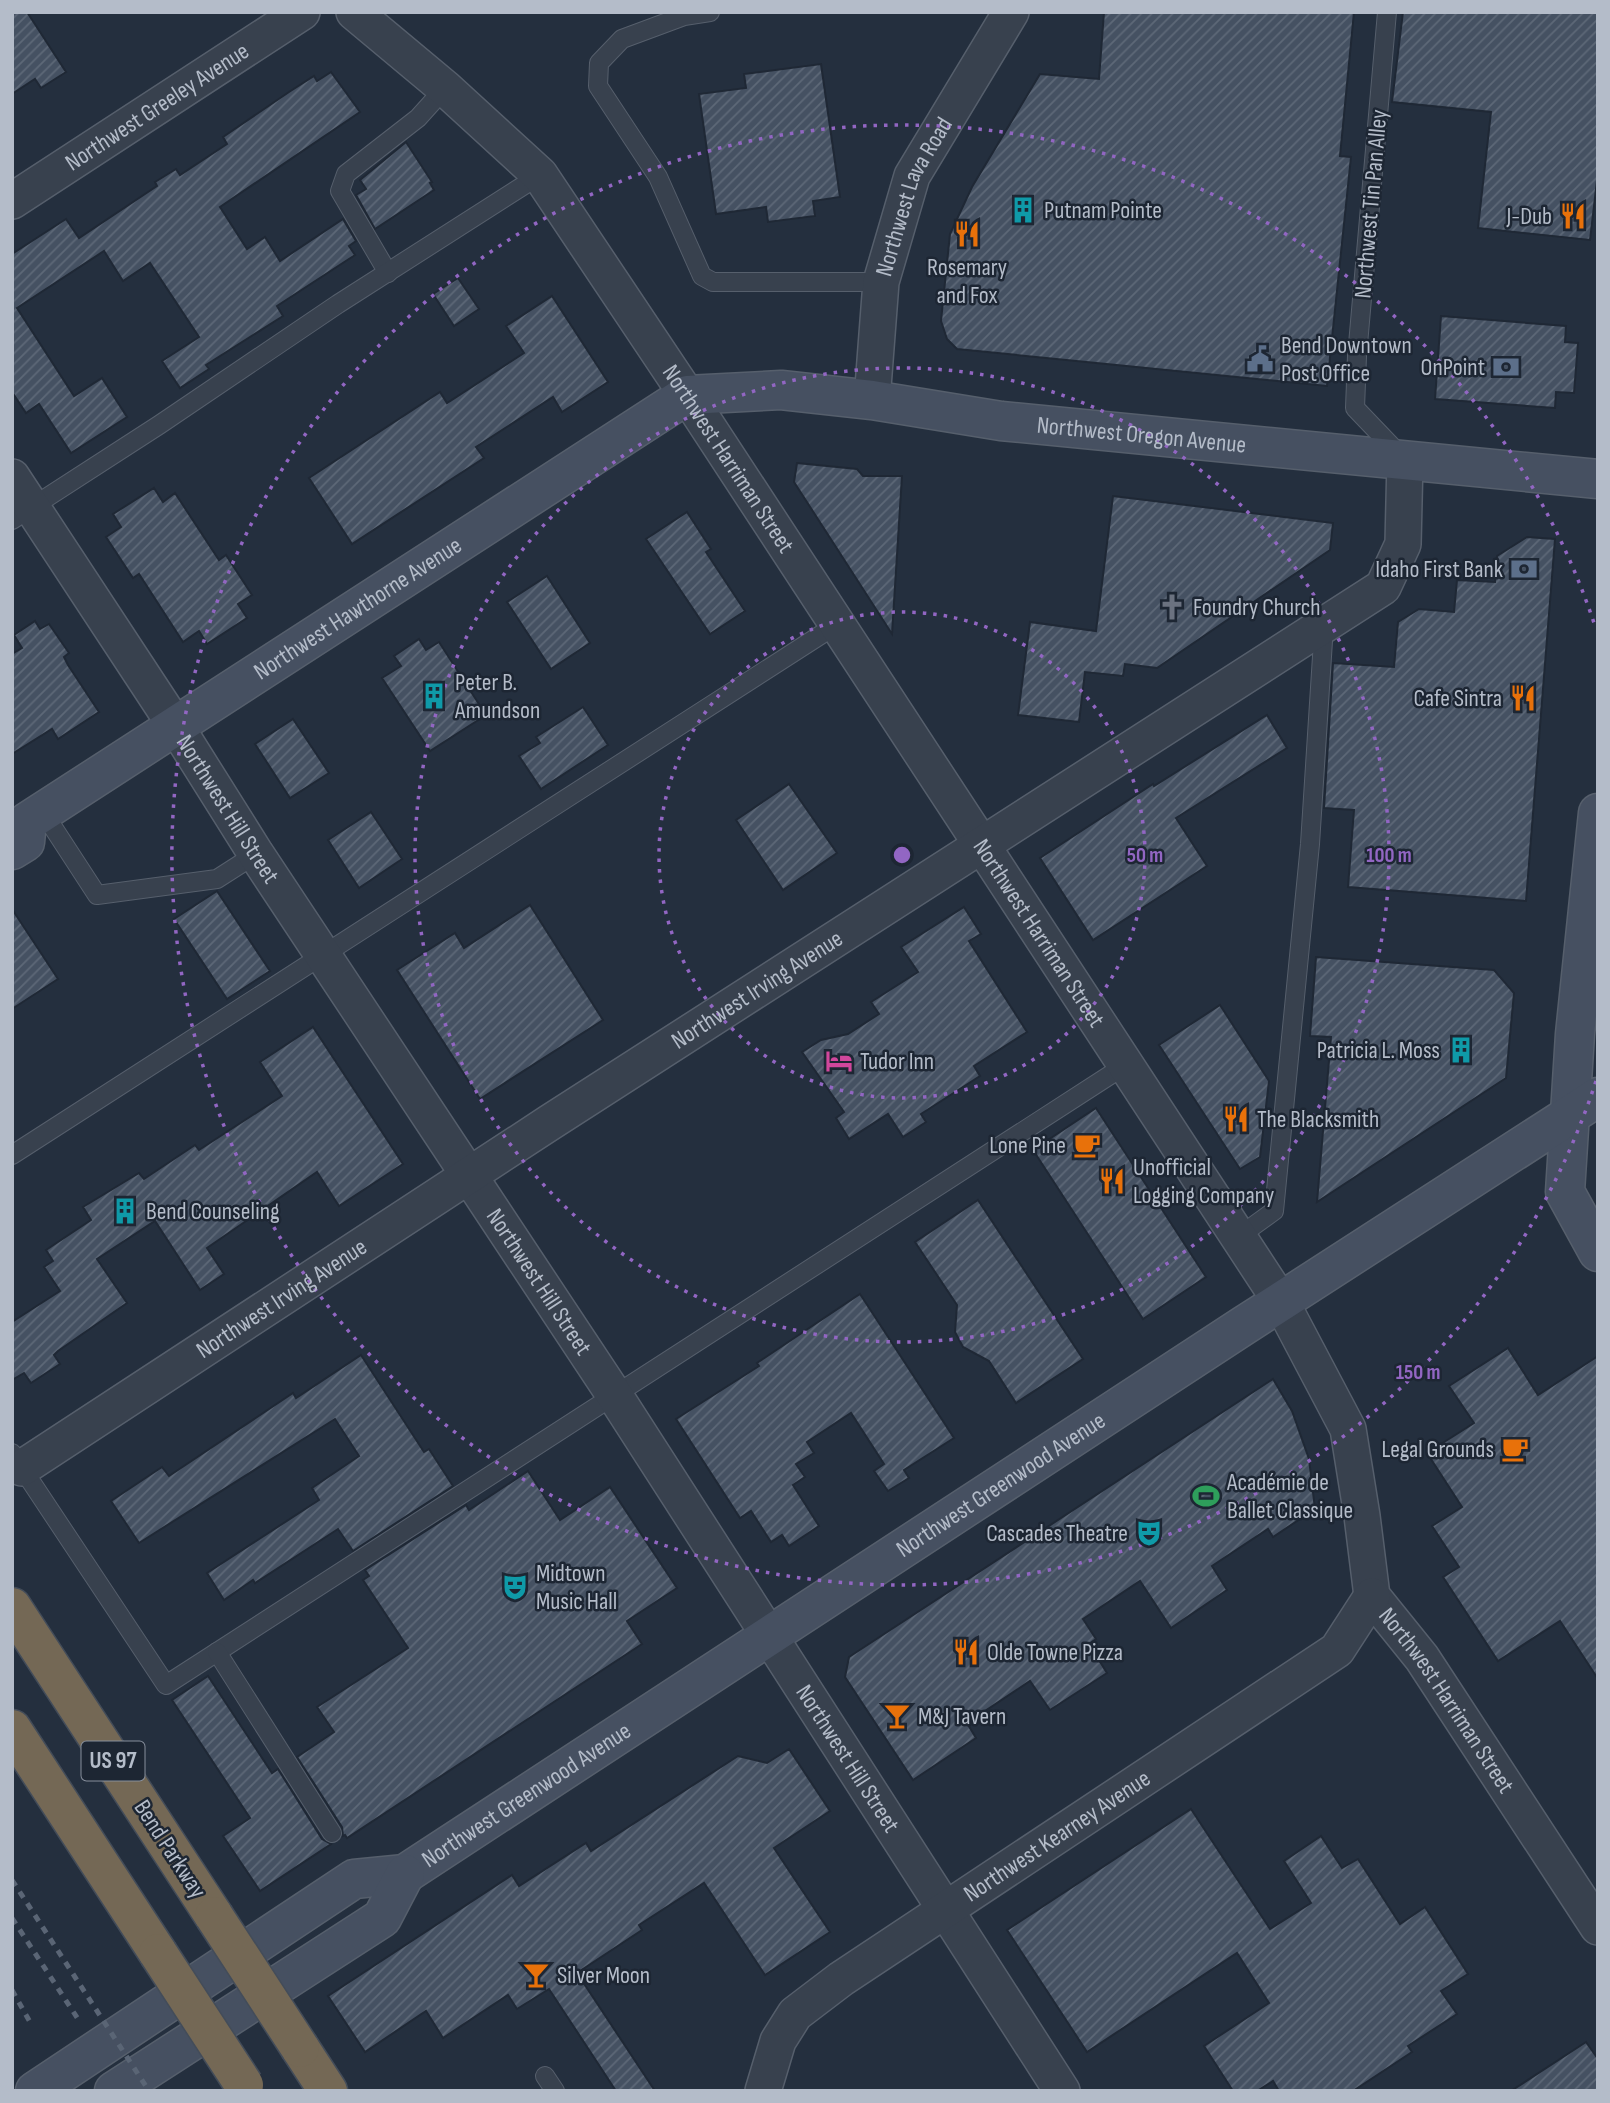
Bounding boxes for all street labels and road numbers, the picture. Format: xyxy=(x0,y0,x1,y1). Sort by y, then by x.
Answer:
street label: Northwest Greeley Avenue xyxy=(60,36,254,177)
street label: Northwest Tin Pan Alley xyxy=(1348,108,1394,300)
street label: Northwest Lava Road xyxy=(869,112,959,280)
street label: Northwest Harriman Street xyxy=(656,359,801,558)
street label: Northwest Oregon Avenue xyxy=(1036,410,1247,459)
street label: Northwest Hawthorne Avenue xyxy=(248,530,467,686)
street label: Northwest Hill Street xyxy=(170,729,286,889)
street label: Northwest Harriman Street xyxy=(967,833,1111,1032)
street label: Northwest Irving Avenue xyxy=(666,924,848,1055)
street label: Northwest Hill Street xyxy=(480,1203,598,1360)
street label: Northwest Irving Avenue xyxy=(191,1232,372,1365)
street label: Northwest Greenwood Avenue xyxy=(891,1406,1111,1563)
street label: Northwest Harriman Street xyxy=(1373,1602,1521,1798)
street label: Northwest Hill Street xyxy=(790,1679,906,1838)
street label: Northwest Greenwood Avenue xyxy=(416,1716,636,1874)
road number: US 97 xyxy=(82,1742,144,1780)
street label: Northwest Kearney Avenue xyxy=(958,1764,1156,1908)
street label: Bend Parkway xyxy=(128,1795,212,1903)

